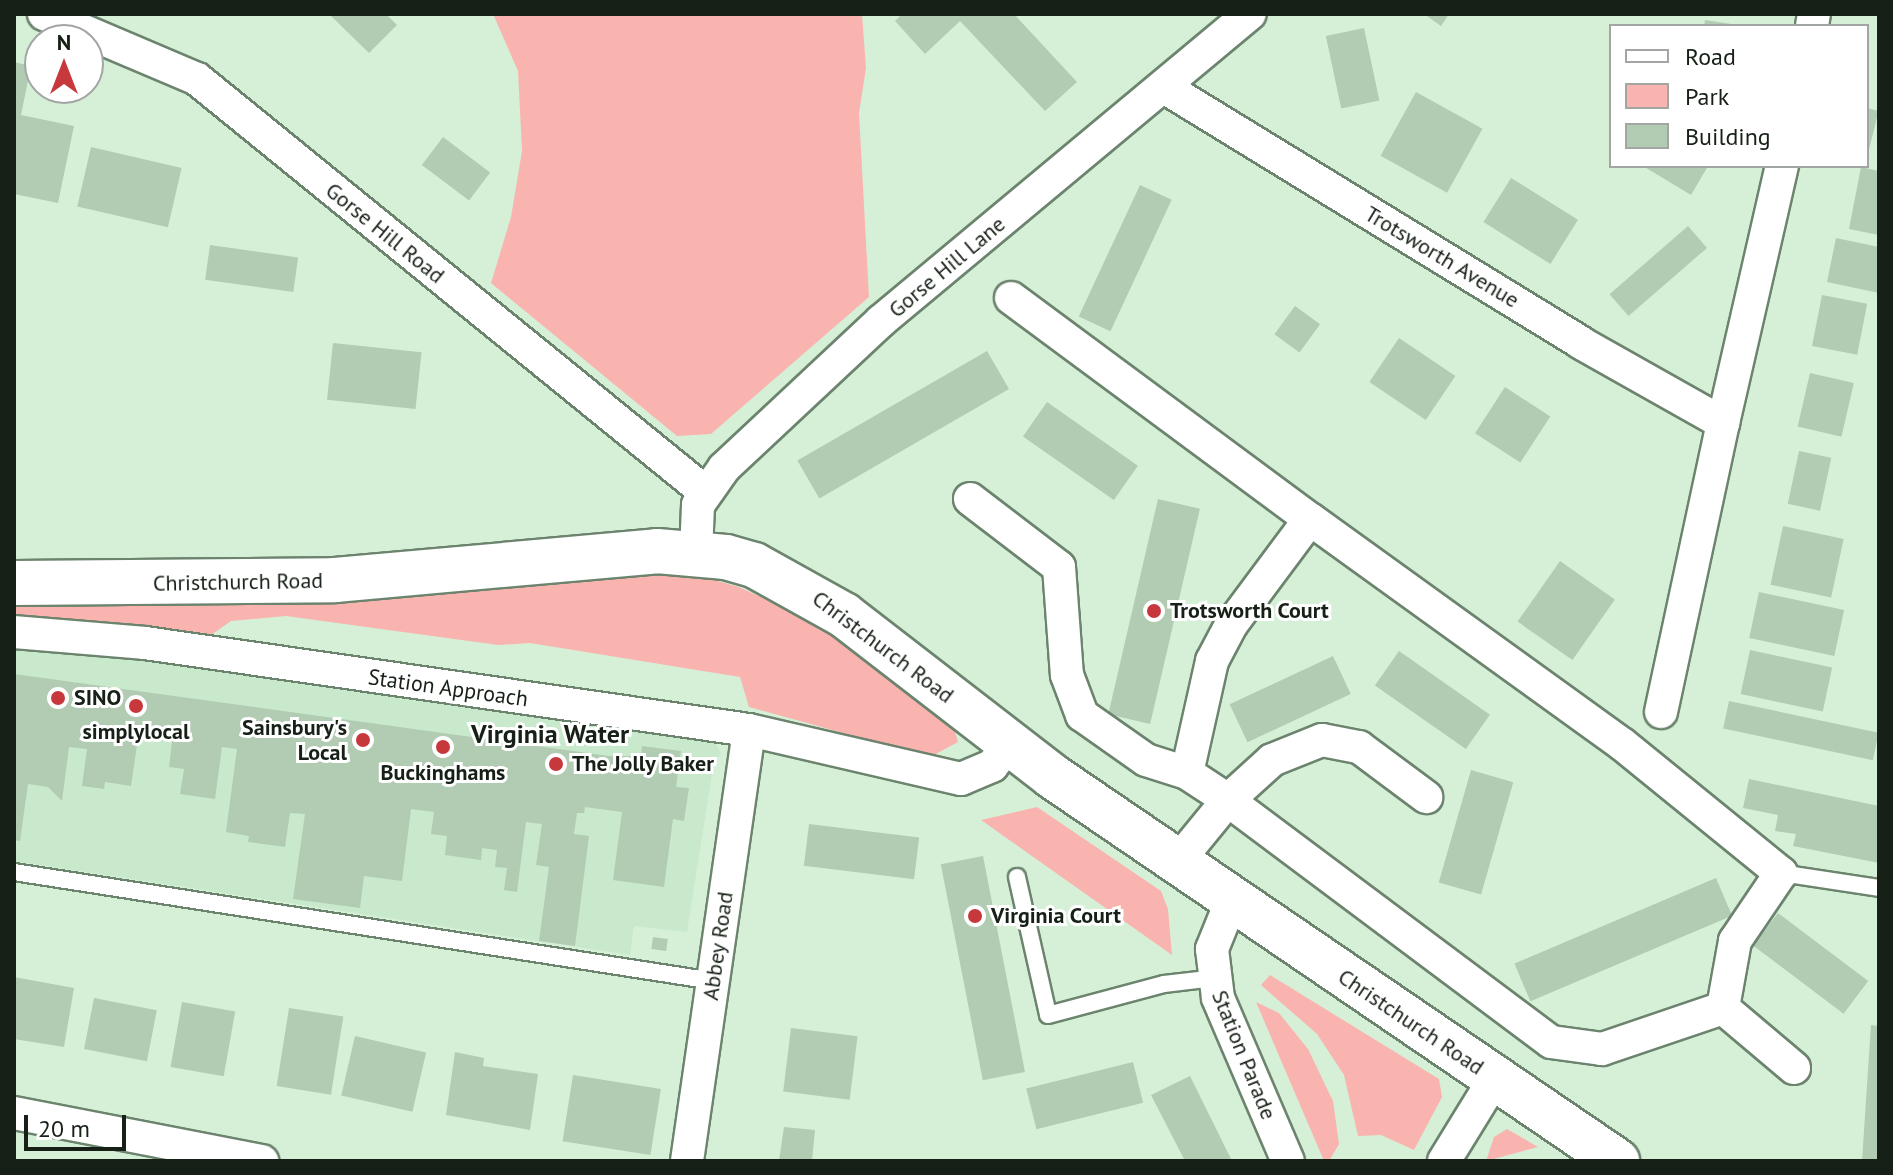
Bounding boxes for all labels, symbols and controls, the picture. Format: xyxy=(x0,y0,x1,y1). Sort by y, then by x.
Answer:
north arrow xyxy=(24,24,104,104)
legend xyxy=(1609,24,1869,168)
text: N xyxy=(57,28,71,56)
text: Road xyxy=(1685,41,1736,72)
text: Park xyxy=(1685,81,1729,112)
text: Building xyxy=(1685,121,1771,152)
street label: Gorse Hill Road xyxy=(320,177,450,289)
street label: Trotsworth Avenue xyxy=(1360,200,1524,314)
street label: Gorse Hill Lane xyxy=(884,211,1010,323)
street label: Christchurch Road xyxy=(153,567,323,597)
street label: Christchurch Road xyxy=(807,585,959,709)
place label: Trotsworth Court xyxy=(1170,598,1329,624)
marker: Trotsworth Court xyxy=(1145,602,1163,620)
street label: Station Approach xyxy=(366,664,530,712)
place label: SINO xyxy=(74,685,121,711)
marker: SINO xyxy=(49,689,67,707)
marker: simplylocal xyxy=(127,697,145,715)
place label: Sainsbury's Local xyxy=(242,714,347,766)
district label: Virginia Water xyxy=(471,718,629,750)
place label: simplylocal xyxy=(83,719,189,745)
marker: Sainsbury's Local xyxy=(354,731,372,749)
marker: Buckinghams xyxy=(434,738,452,756)
place label: The Jolly Baker xyxy=(572,751,715,777)
marker: The Jolly Baker xyxy=(547,755,565,773)
place label: Buckinghams xyxy=(381,760,505,786)
street label: Abbey Road xyxy=(697,890,739,1002)
place label: Virginia Court xyxy=(991,903,1121,929)
marker: Virginia Court xyxy=(966,907,984,925)
street label: Christchurch Road xyxy=(1333,963,1489,1081)
street label: Station Parade xyxy=(1206,987,1282,1123)
scale bar xyxy=(28,1099,130,1149)
text: 20 m xyxy=(38,1113,90,1144)

